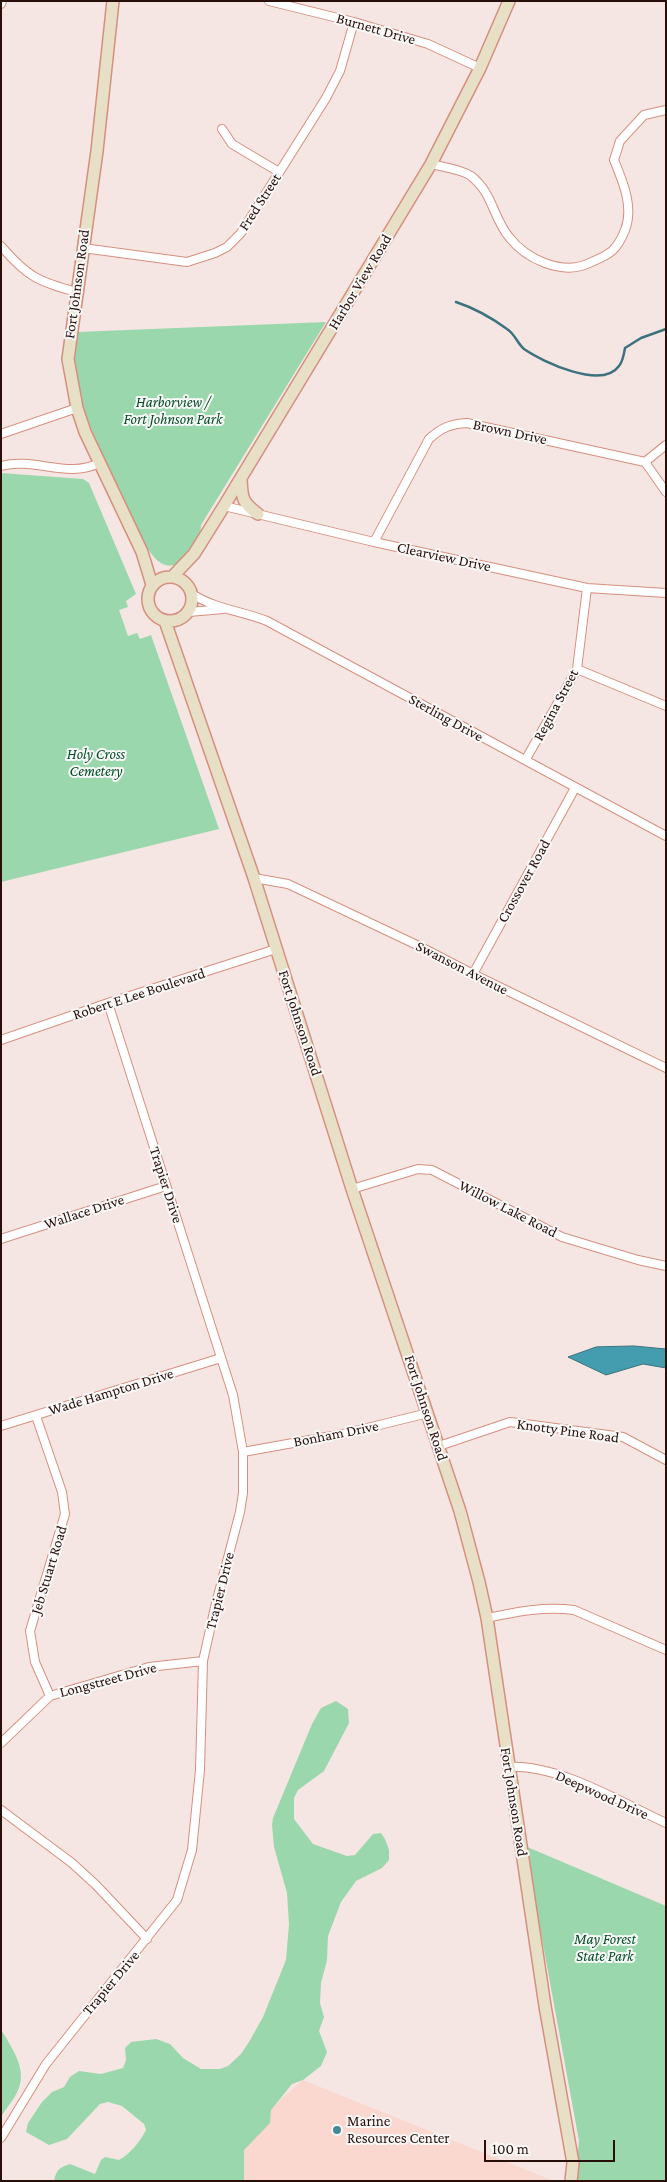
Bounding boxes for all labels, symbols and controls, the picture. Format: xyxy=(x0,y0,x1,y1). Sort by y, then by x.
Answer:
street label: Burnett Drive xyxy=(334,9,418,49)
street label: Fred Street xyxy=(235,170,285,234)
street label: Fort Johnson Road xyxy=(60,228,94,340)
street label: Harbor View Road xyxy=(324,231,396,333)
park label: Harborview / Fort Johnson Park xyxy=(124,393,222,428)
street label: Brown Drive xyxy=(471,415,549,449)
street label: Clearview Drive xyxy=(395,538,493,576)
street label: Regina Street xyxy=(530,666,582,744)
street label: Sterling Drive xyxy=(406,690,486,746)
park label: Holy Cross Cemetery xyxy=(67,745,125,780)
street label: Crossover Road xyxy=(494,836,554,926)
street label: Swanson Avenue xyxy=(413,937,511,999)
street label: Robert E Lee Boulevard xyxy=(71,964,207,1024)
street label: Fort Johnson Road xyxy=(274,968,326,1078)
street label: Trapier Drive xyxy=(145,1145,187,1225)
street label: Willow Lake Road xyxy=(456,1176,560,1242)
street label: Wallace Drive xyxy=(42,1191,126,1233)
street label: Fort Johnson Road xyxy=(400,1353,452,1463)
street label: Wade Hampton Drive xyxy=(46,1364,176,1420)
street label: Knotty Pine Road xyxy=(516,1415,620,1447)
street label: Bonham Drive xyxy=(292,1417,380,1451)
street label: Jeb Stuart Road xyxy=(27,1523,71,1617)
street label: Trapier Drive xyxy=(202,1550,238,1632)
street label: Longstreet Drive xyxy=(58,1658,158,1702)
street label: Fort Johnson Road xyxy=(496,1746,532,1858)
street label: Deepwood Drive xyxy=(553,1766,651,1824)
park label: May Forest State Park xyxy=(574,1930,636,1965)
street label: Trapier Drive xyxy=(79,1947,143,2019)
place label: Marine Resources Center xyxy=(347,2112,450,2147)
marker: Marine Resources Center xyxy=(331,2124,343,2136)
scale bar xyxy=(487,2130,618,2162)
text: 100 m xyxy=(492,2141,529,2157)

